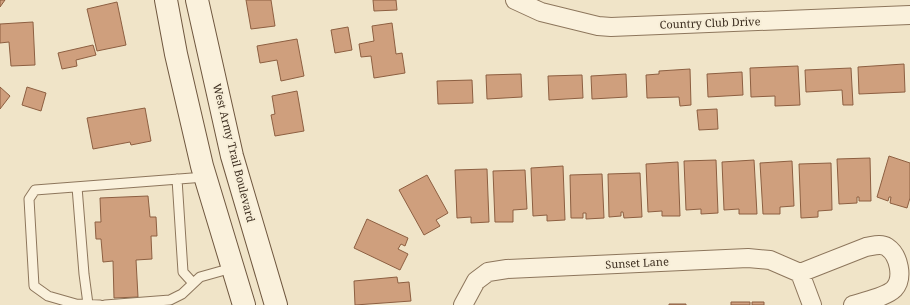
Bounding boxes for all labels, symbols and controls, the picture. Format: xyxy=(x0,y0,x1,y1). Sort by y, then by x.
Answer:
street label: Country Club Drive xyxy=(659,13,761,32)
street label: West Army Trail Boulevard xyxy=(210,82,259,224)
street label: Sunset Lane xyxy=(605,253,669,272)

